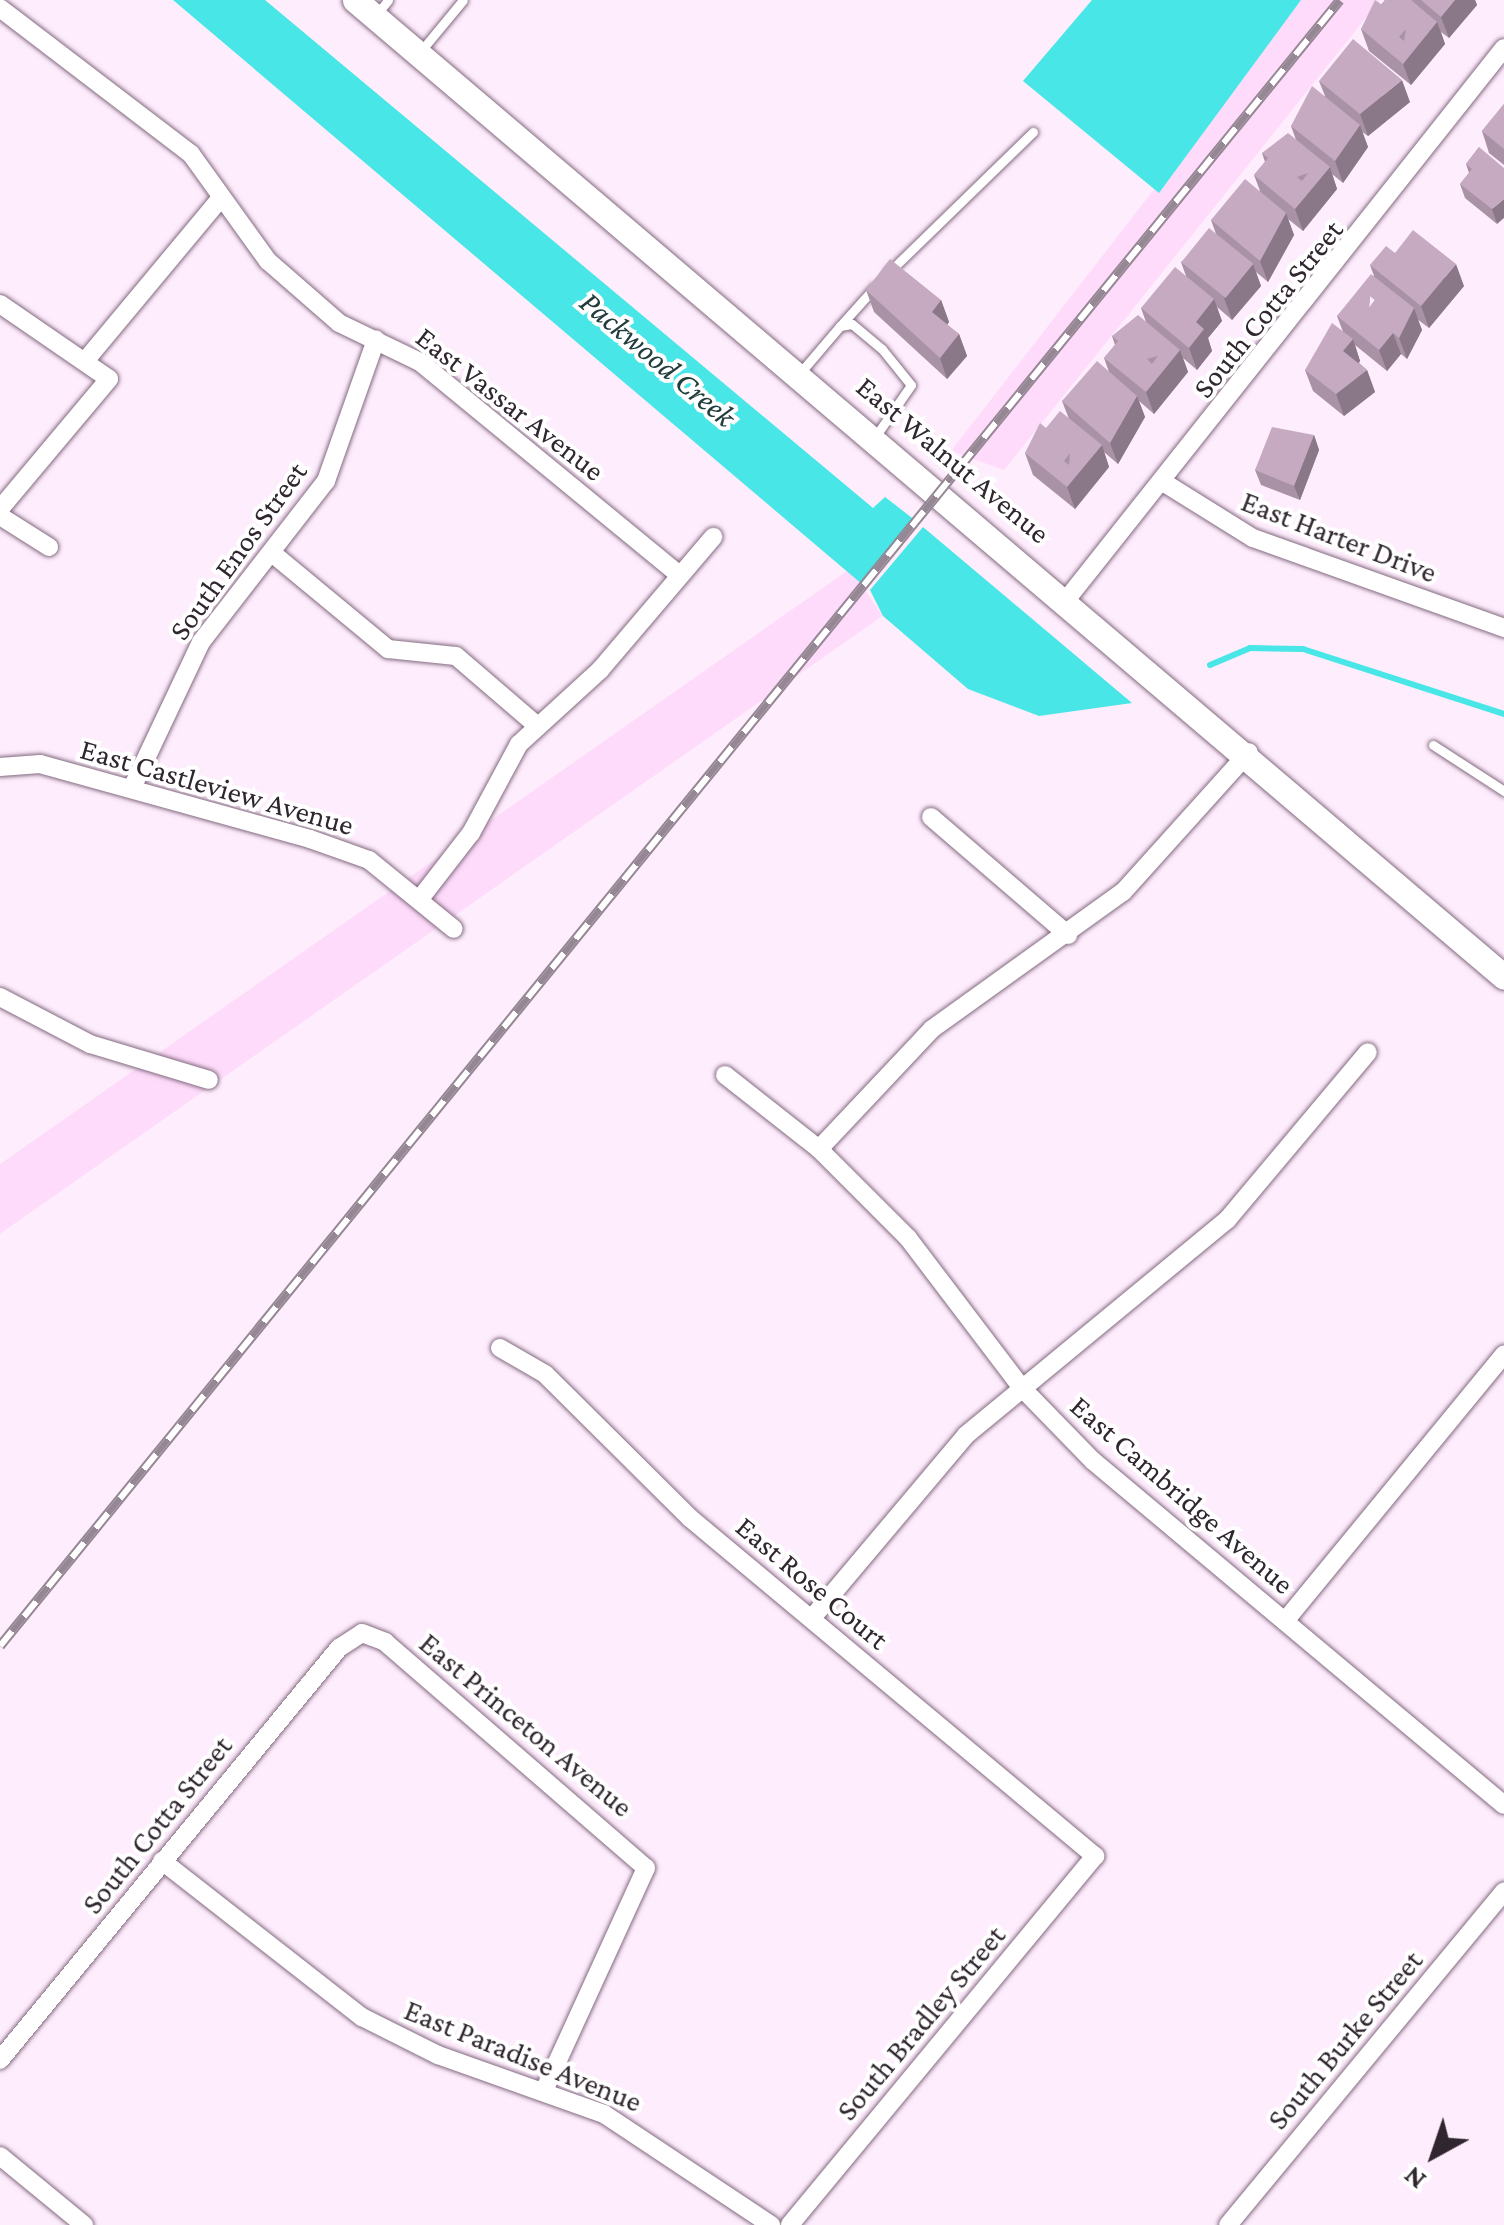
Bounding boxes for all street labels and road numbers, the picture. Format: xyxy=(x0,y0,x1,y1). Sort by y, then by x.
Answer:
street label: South Cotta Street xyxy=(1185,213,1351,405)
street label: East Vassar Avenue xyxy=(409,319,611,489)
street label: East Walnut Avenue xyxy=(849,369,1057,551)
street label: South Enos Street xyxy=(161,455,315,647)
street label: East Harter Drive xyxy=(1236,483,1442,591)
street label: East Castleview Avenue xyxy=(76,731,358,843)
street label: East Cambridge Avenue xyxy=(1063,1388,1301,1602)
street label: East Rose Court xyxy=(728,1509,896,1657)
street label: East Princeton Avenue xyxy=(412,1625,640,1825)
street label: South Cotta Street xyxy=(74,1729,240,1921)
street label: South Bradley Street xyxy=(829,1918,1013,2128)
street label: South Burke Street xyxy=(1260,1943,1430,2137)
street label: East Paradise Avenue xyxy=(399,1992,647,2120)

